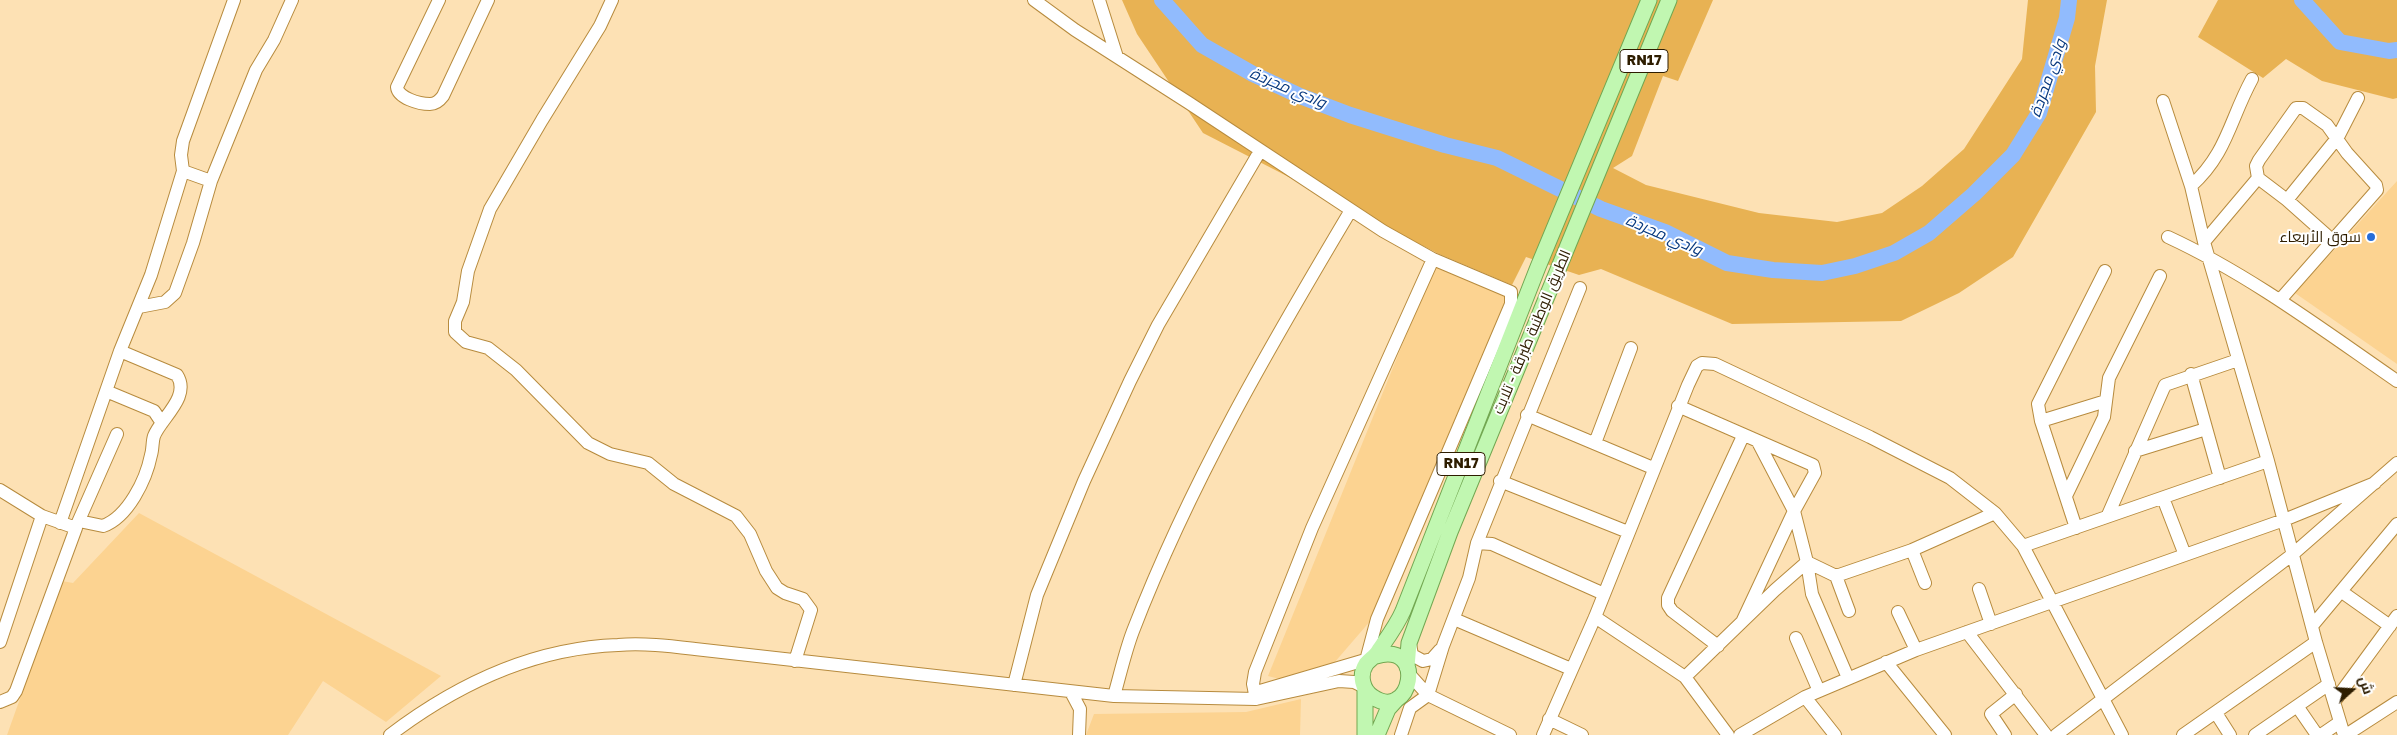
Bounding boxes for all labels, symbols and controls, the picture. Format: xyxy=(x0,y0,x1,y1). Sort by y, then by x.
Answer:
water label: وادي مجردة xyxy=(2026,37,2070,119)
road number: RN17 xyxy=(1620,49,1668,72)
water label: وادي مجردة xyxy=(1247,63,1329,113)
water label: وادي مجردة xyxy=(1623,210,1705,260)
place label: سوق الأربعاء xyxy=(2279,228,2361,246)
marker: سوق الأربعاء xyxy=(2365,231,2377,243)
street label: الطريق الوطنية طبرقة - تلابت xyxy=(1489,247,1575,417)
road number: RN17 xyxy=(1437,452,1485,476)
north arrow xyxy=(2327,665,2377,715)
text: ش xyxy=(2356,674,2378,696)

